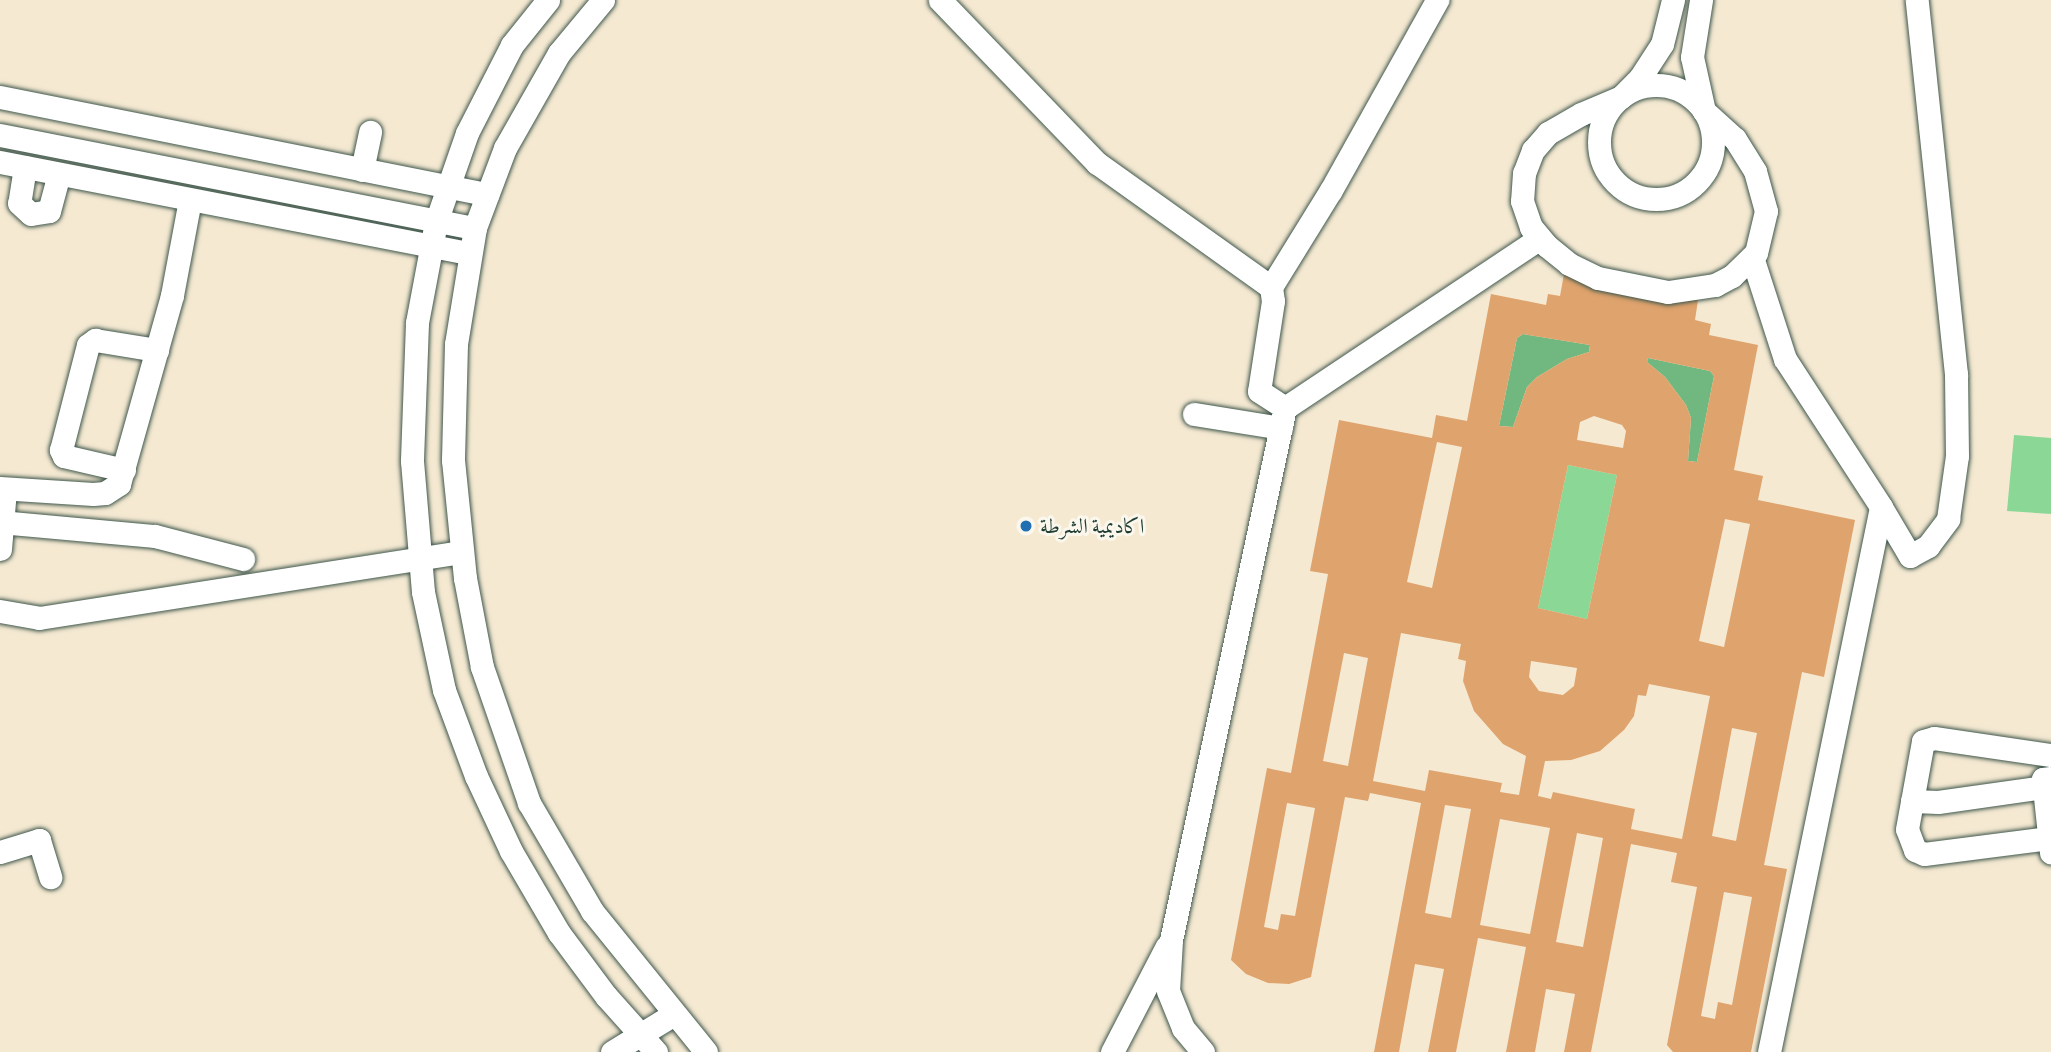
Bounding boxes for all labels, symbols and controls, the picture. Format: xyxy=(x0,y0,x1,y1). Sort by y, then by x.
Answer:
place label: اكاديمية الشرطة xyxy=(1040,513,1144,539)
marker: اكاديمية الشرطة xyxy=(1018,518,1034,534)

